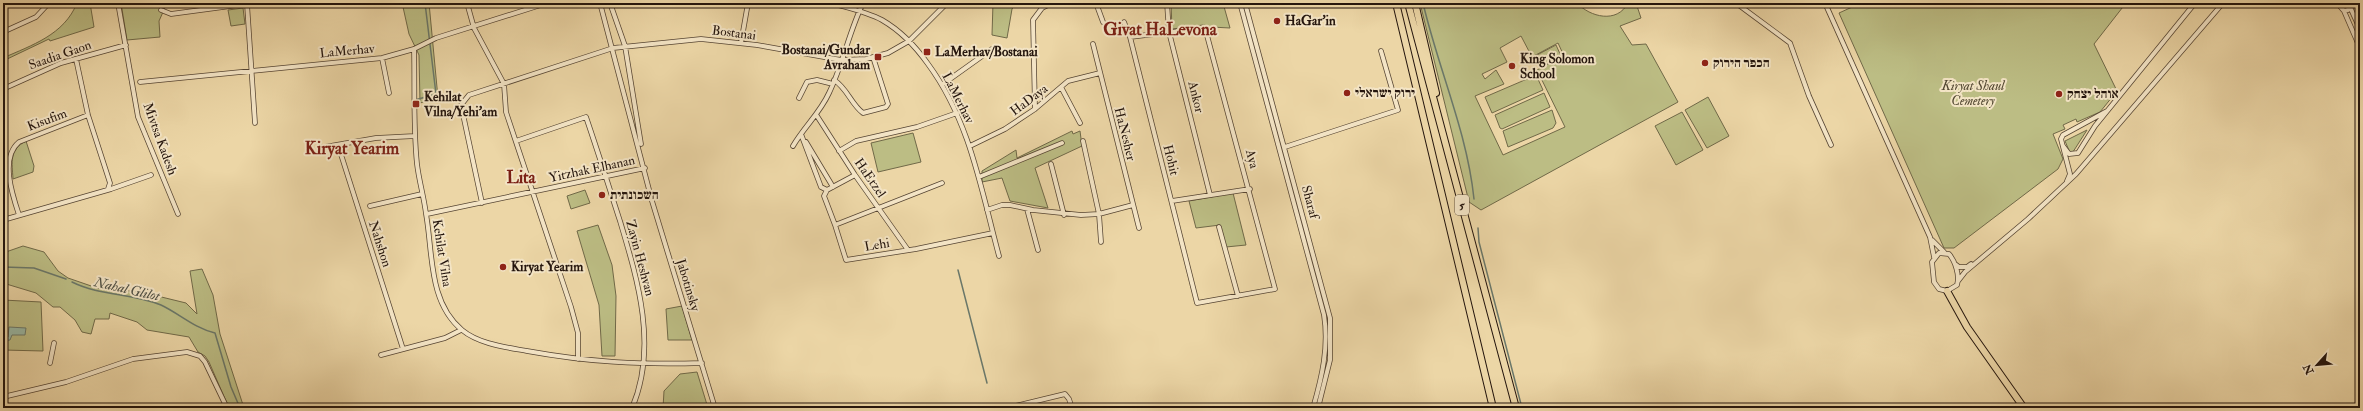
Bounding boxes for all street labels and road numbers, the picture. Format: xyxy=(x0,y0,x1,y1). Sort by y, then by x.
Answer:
street label: Bostanai xyxy=(711,22,757,44)
street label: Saadia Gaon xyxy=(27,37,94,73)
street label: LaMerhav xyxy=(319,41,376,61)
street label: LaMerhav xyxy=(938,70,978,127)
street label: Ankor xyxy=(1184,79,1208,115)
street label: HaDaya xyxy=(1007,80,1052,120)
street label: Mivtsa Kadesh xyxy=(140,101,181,178)
street label: Kisufim xyxy=(25,105,69,135)
street label: HaNesher xyxy=(1111,106,1139,162)
street label: Hohit xyxy=(1159,143,1183,177)
street label: Aya xyxy=(1241,147,1262,171)
street label: Yitzhak Elhanan xyxy=(548,152,637,186)
street label: HaEtzel xyxy=(851,155,890,201)
street label: Sharaf xyxy=(1298,184,1323,222)
road number: 5 xyxy=(1455,195,1469,215)
street label: Kehilat Vilna xyxy=(429,218,455,289)
street label: Zayin Heshvan xyxy=(621,218,658,298)
street label: Nahshon xyxy=(365,219,395,269)
street label: Lehi xyxy=(863,235,891,255)
street label: Jabotinsky xyxy=(671,256,704,314)

